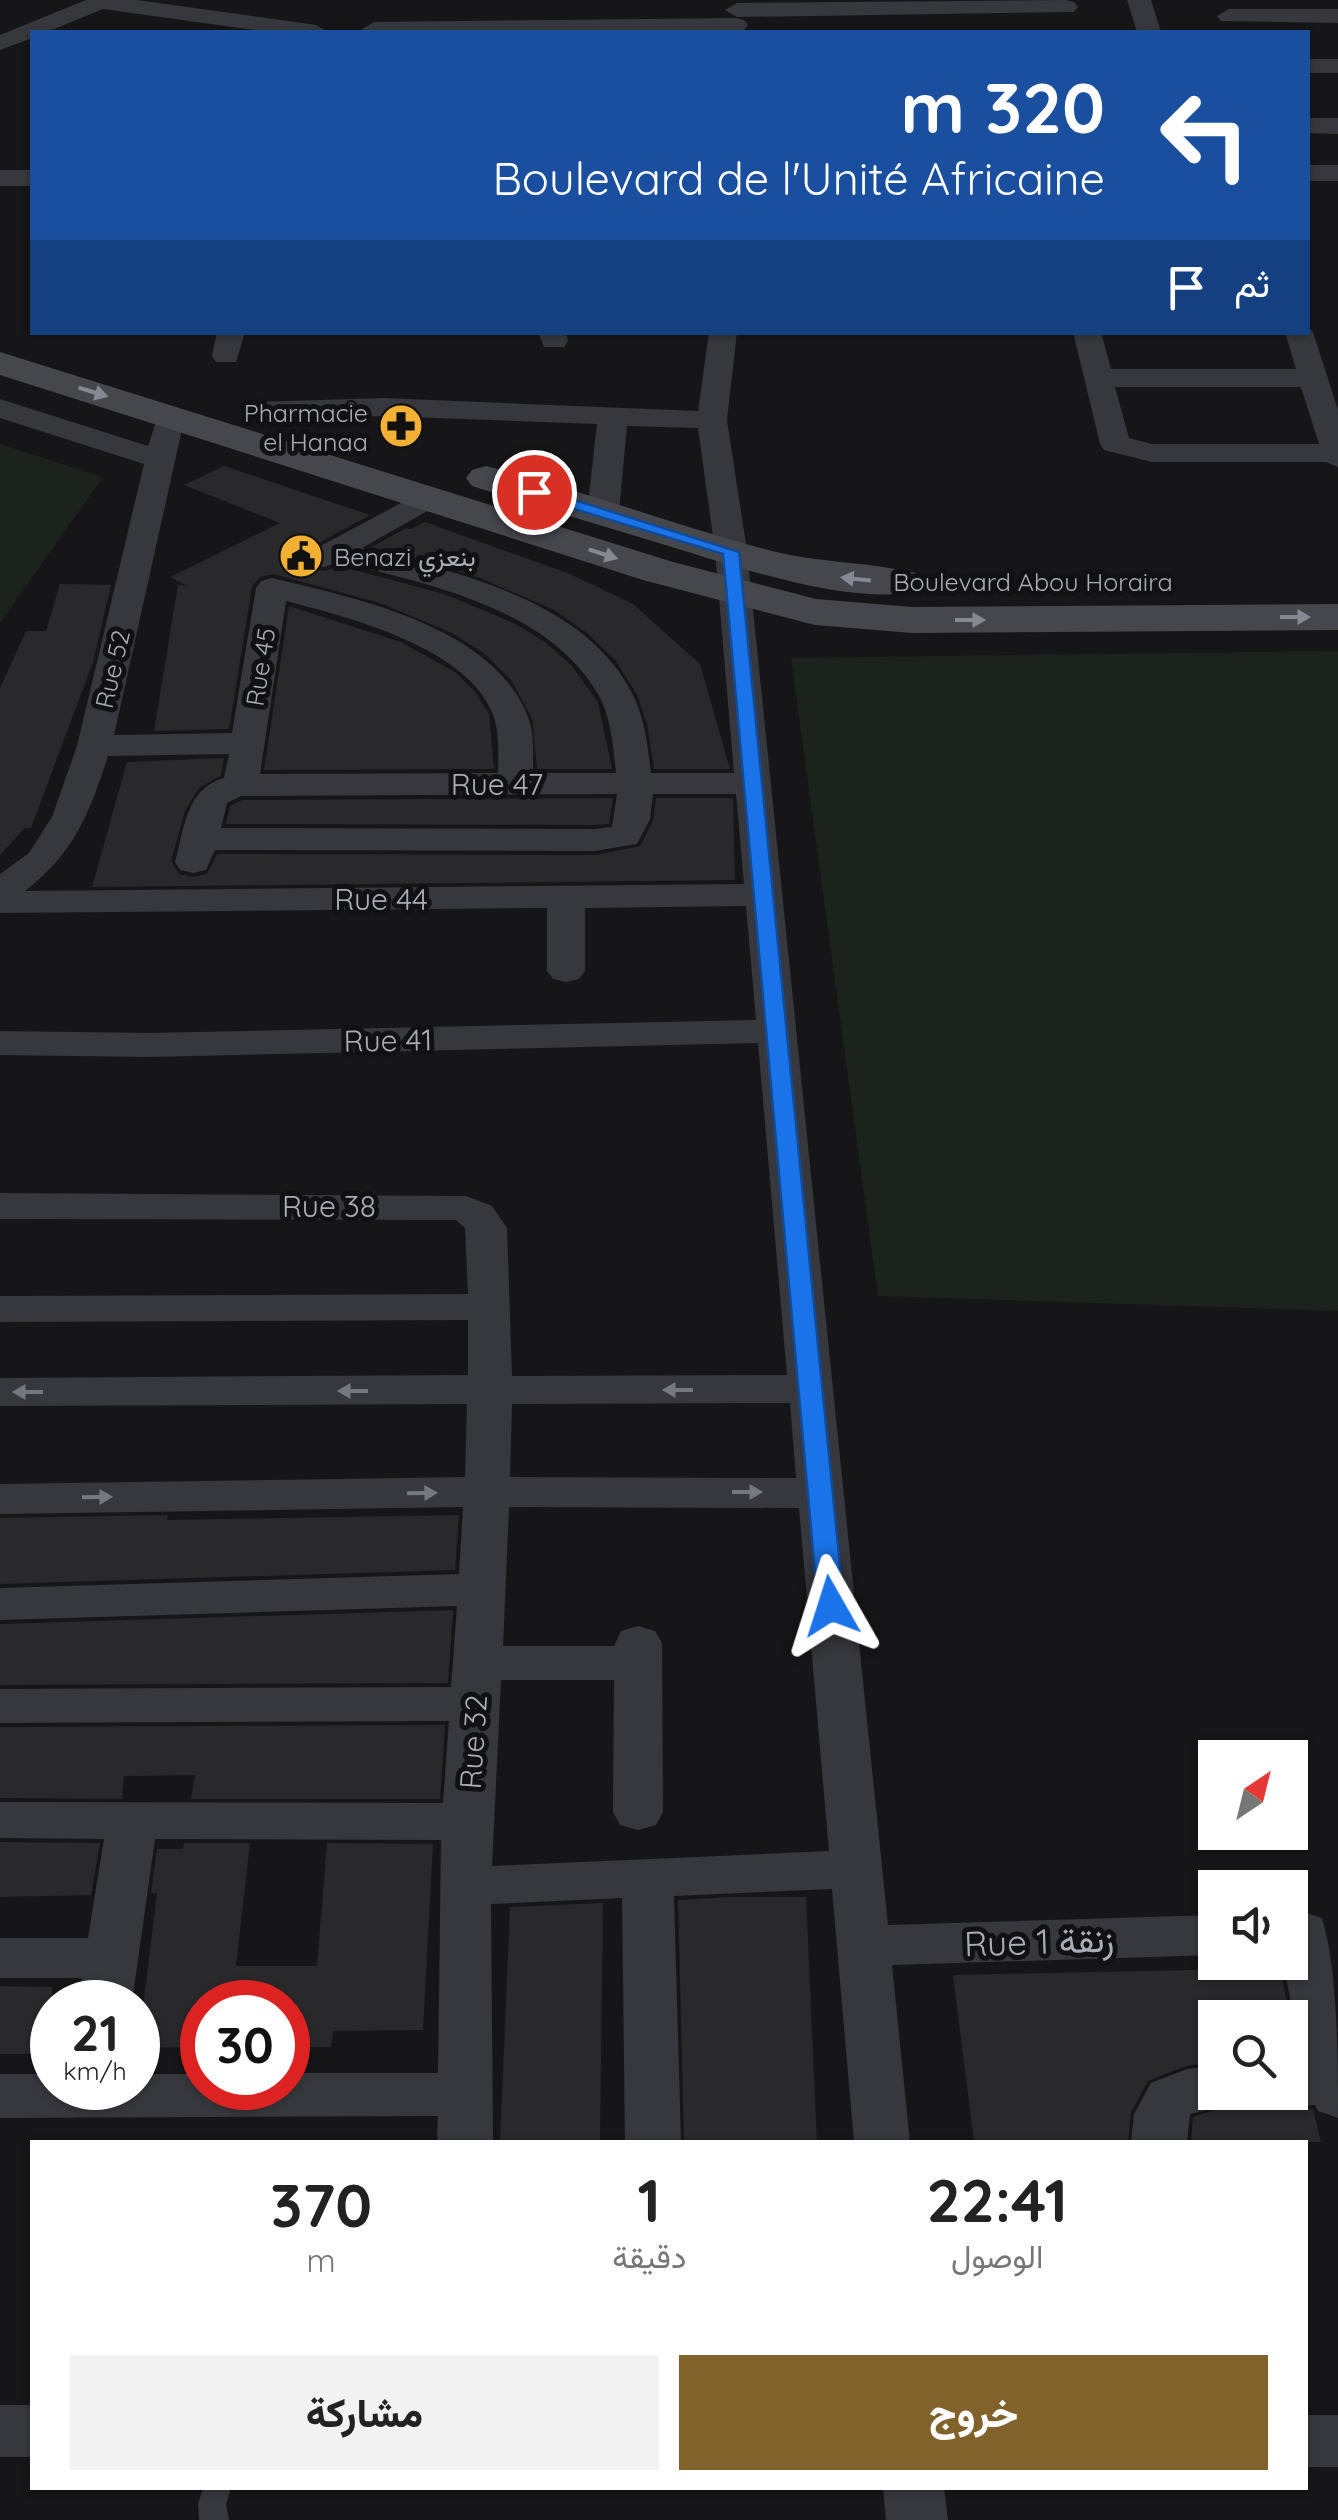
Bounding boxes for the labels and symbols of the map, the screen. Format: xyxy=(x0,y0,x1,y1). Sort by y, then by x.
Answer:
one-way arrow xyxy=(78,385,109,400)
place label: Pharmacie el Hanaa xyxy=(244,397,368,457)
pharmacy icon: Pharmacie el Hanaa xyxy=(378,403,424,449)
pin xyxy=(492,450,577,535)
public building icon: Benazi بنعزي xyxy=(278,533,324,579)
place label: Benazi بنعزي xyxy=(334,541,476,578)
one-way arrow xyxy=(588,547,618,562)
street label: Boulevard Abou Horaira xyxy=(893,566,1173,597)
one-way arrow xyxy=(839,571,871,587)
one-way arrow xyxy=(1279,609,1311,625)
one-way arrow xyxy=(954,611,986,627)
street label: Rue 45 xyxy=(239,626,281,708)
street label: Rue 52 xyxy=(88,627,136,711)
street label: Rue 47 xyxy=(451,765,543,803)
street label: Rue 44 xyxy=(334,880,428,918)
street label: Rue 41 xyxy=(343,1020,433,1060)
street label: Rue 38 xyxy=(282,1187,376,1225)
one-way arrow xyxy=(661,1382,693,1398)
one-way arrow xyxy=(336,1383,368,1399)
one-way arrow xyxy=(11,1384,43,1400)
one-way arrow xyxy=(407,1484,439,1500)
one-way arrow xyxy=(732,1485,764,1501)
one-way arrow xyxy=(82,1489,114,1505)
position arrow xyxy=(779,1554,883,1658)
street label: Rue 32 xyxy=(451,1694,495,1790)
north arrow xyxy=(1198,1740,1308,1850)
street label: Rue 1 زنقة xyxy=(963,1916,1115,1967)
speed limit sign: 30 xyxy=(180,1980,310,2110)

